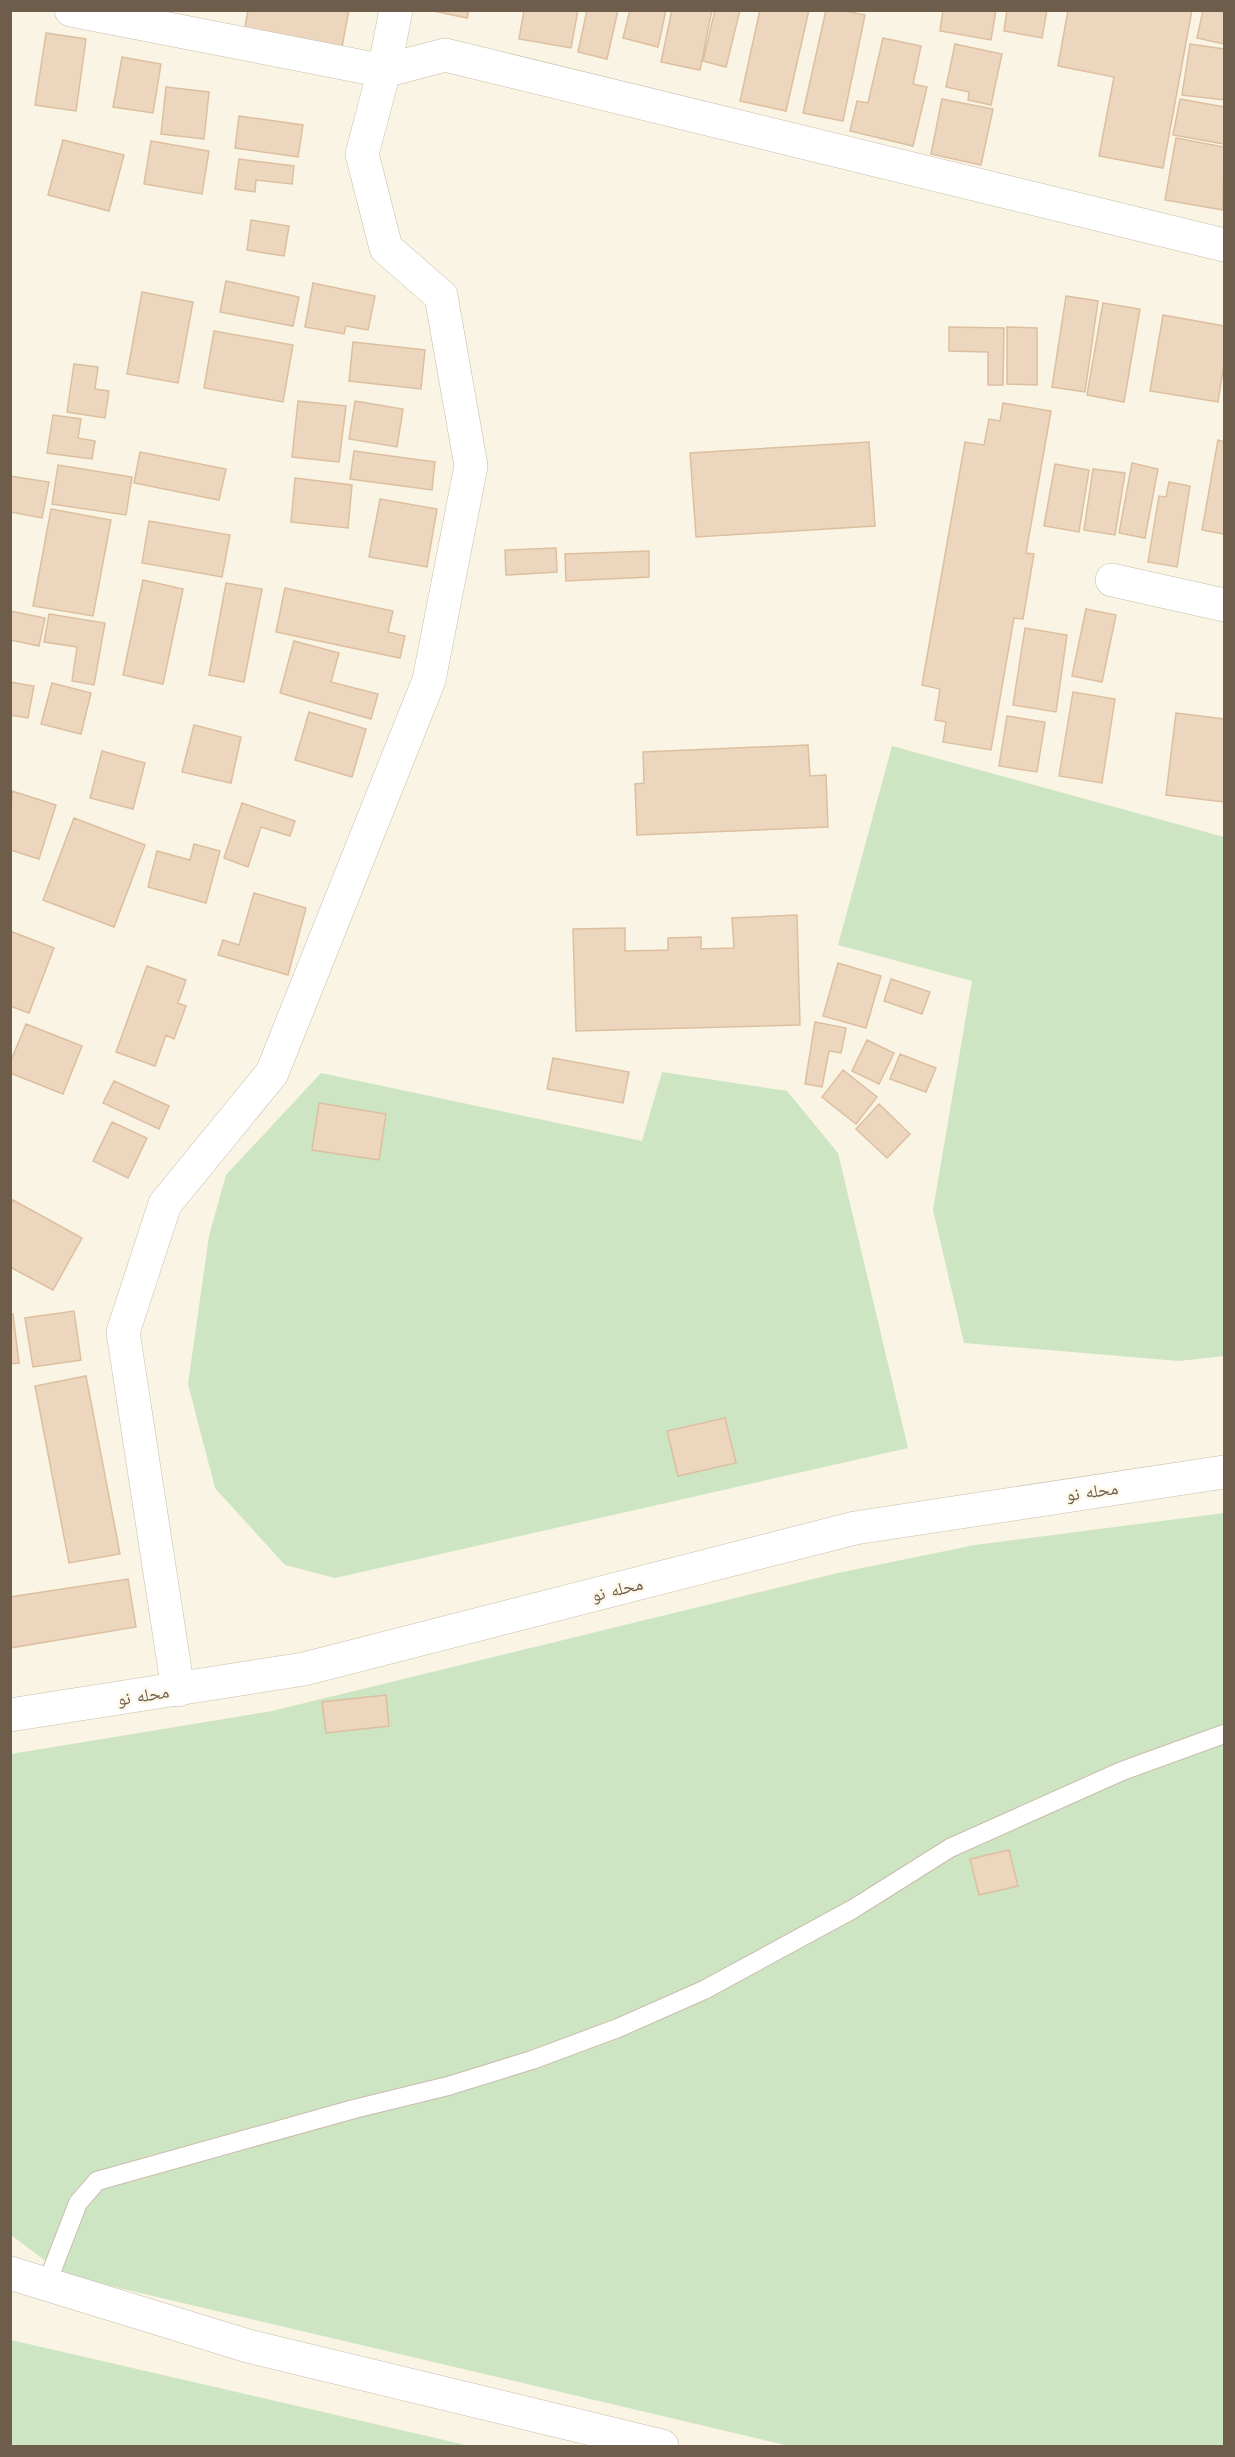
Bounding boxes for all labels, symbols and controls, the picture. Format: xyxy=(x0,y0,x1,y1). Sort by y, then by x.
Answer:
street label: محله نو xyxy=(1065,1477,1119,1505)
street label: محله نو xyxy=(589,1572,645,1606)
street label: محله نو xyxy=(116,1681,170,1709)

